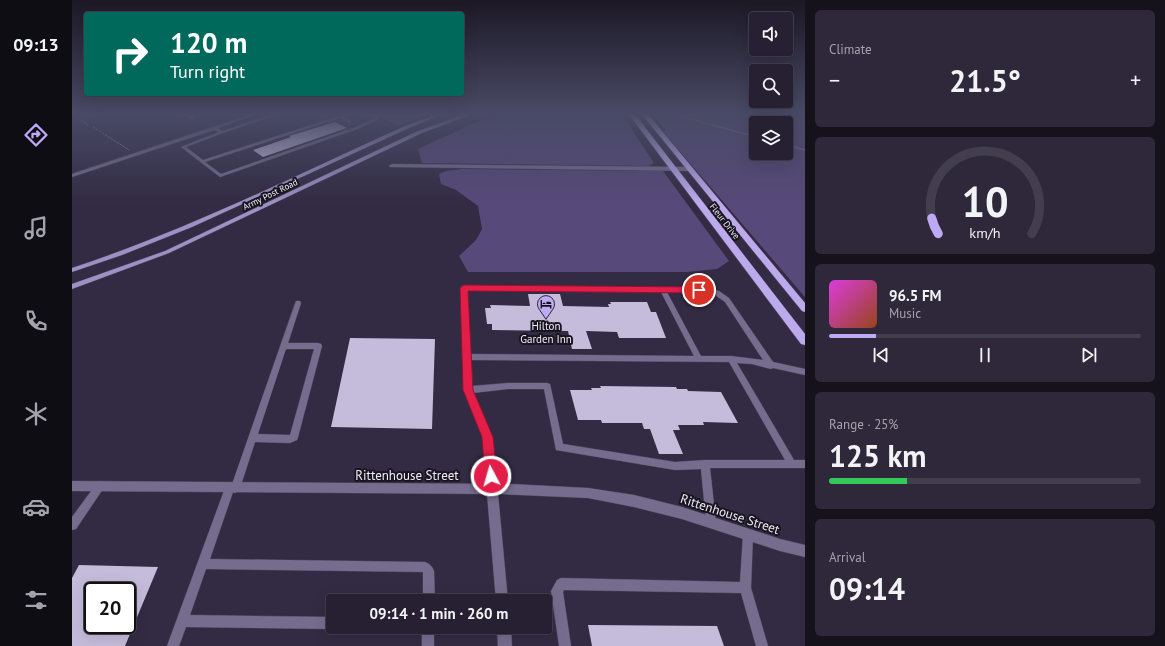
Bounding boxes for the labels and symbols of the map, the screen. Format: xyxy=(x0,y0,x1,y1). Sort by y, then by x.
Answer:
street label: Army Post Road xyxy=(241,176,299,212)
street label: Fleur Drive xyxy=(708,201,743,241)
pin xyxy=(682,273,716,307)
hotel icon: Hilton Garden Inn xyxy=(536,294,556,319)
place label: Hilton Garden Inn xyxy=(520,319,572,346)
position arrow xyxy=(470,455,512,497)
street label: Rittenhouse Street xyxy=(355,467,459,484)
street label: Rittenhouse Street xyxy=(678,490,782,538)
speed limit sign: 20 xyxy=(84,582,136,634)

